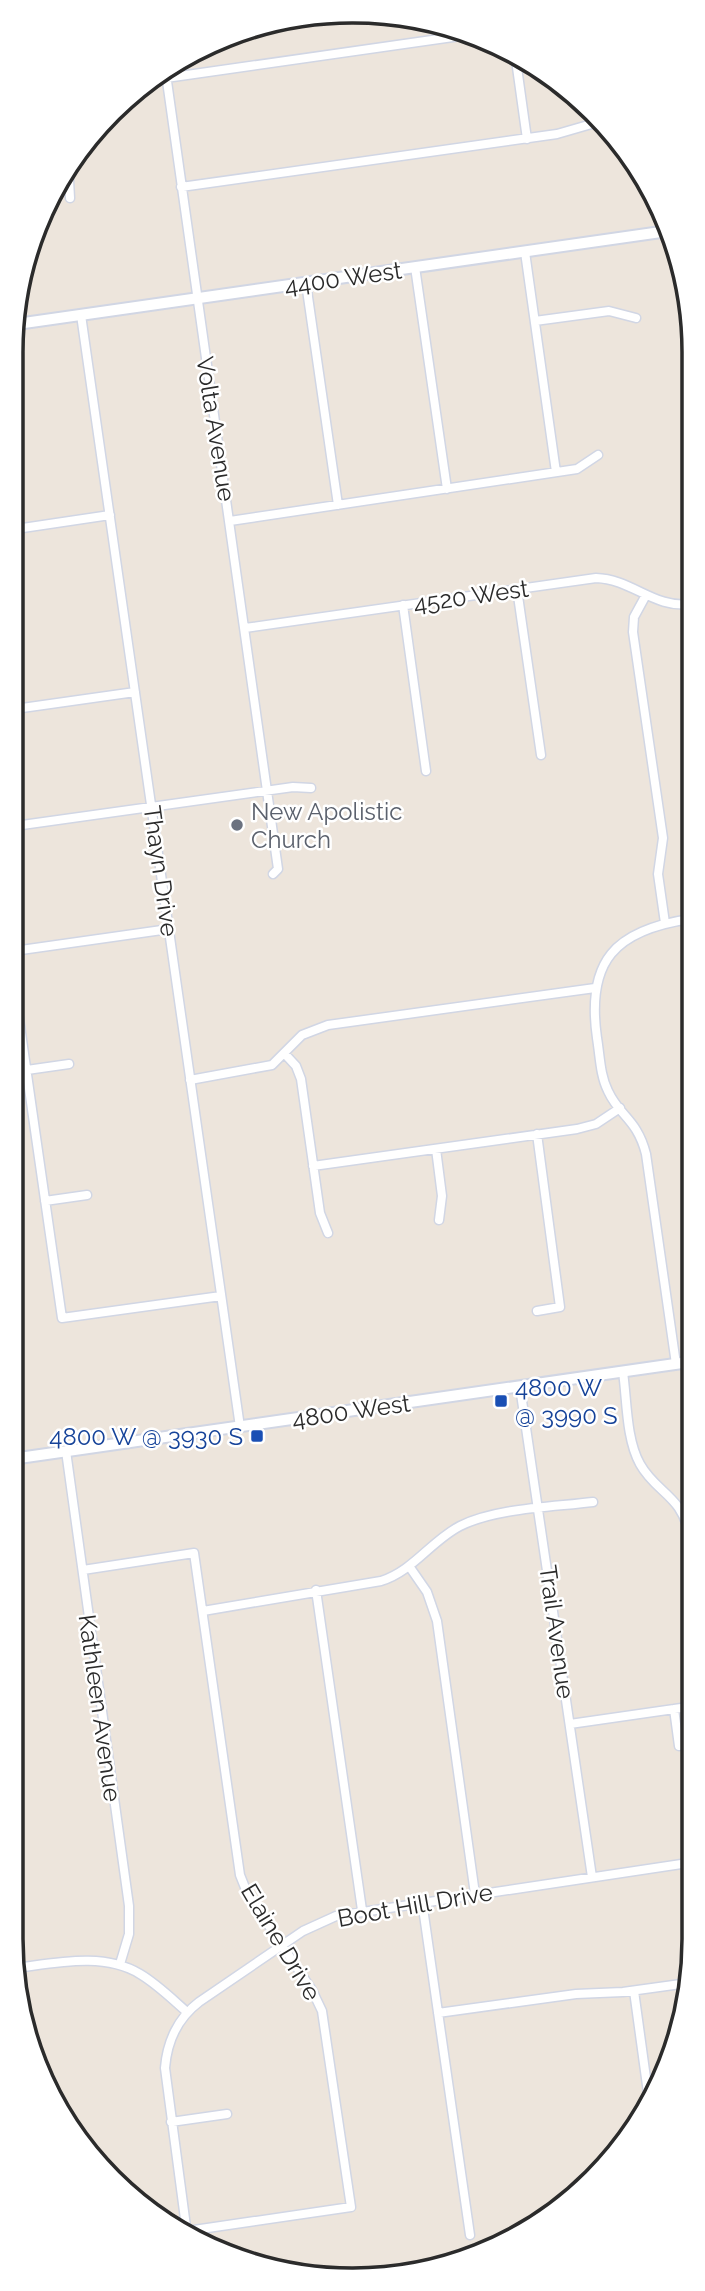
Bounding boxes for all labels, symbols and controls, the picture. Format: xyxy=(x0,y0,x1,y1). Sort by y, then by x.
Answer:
street label: 4400 West xyxy=(283,255,403,301)
street label: Volta Avenue xyxy=(190,355,242,503)
street label: 4520 West xyxy=(412,574,530,618)
place label: New Apolistic Church xyxy=(251,797,402,854)
street label: Thayn Drive xyxy=(137,804,185,938)
marker: New Apolistic Church xyxy=(229,817,245,833)
place label: 4800 W @ 3990 S xyxy=(515,1373,618,1430)
street label: 4800 West xyxy=(290,1388,412,1434)
marker: 4800 W @ 3990 S xyxy=(493,1393,509,1409)
place label: 4800 W @ 3930 S xyxy=(49,1422,243,1451)
marker: 4800 W @ 3930 S xyxy=(249,1428,265,1444)
street label: Trail Avenue xyxy=(533,1563,581,1701)
street label: Kathleen Avenue xyxy=(73,1613,127,1803)
street label: Boot Hill Drive xyxy=(335,1877,495,1933)
street label: Elaine Drive xyxy=(235,1878,327,2006)

